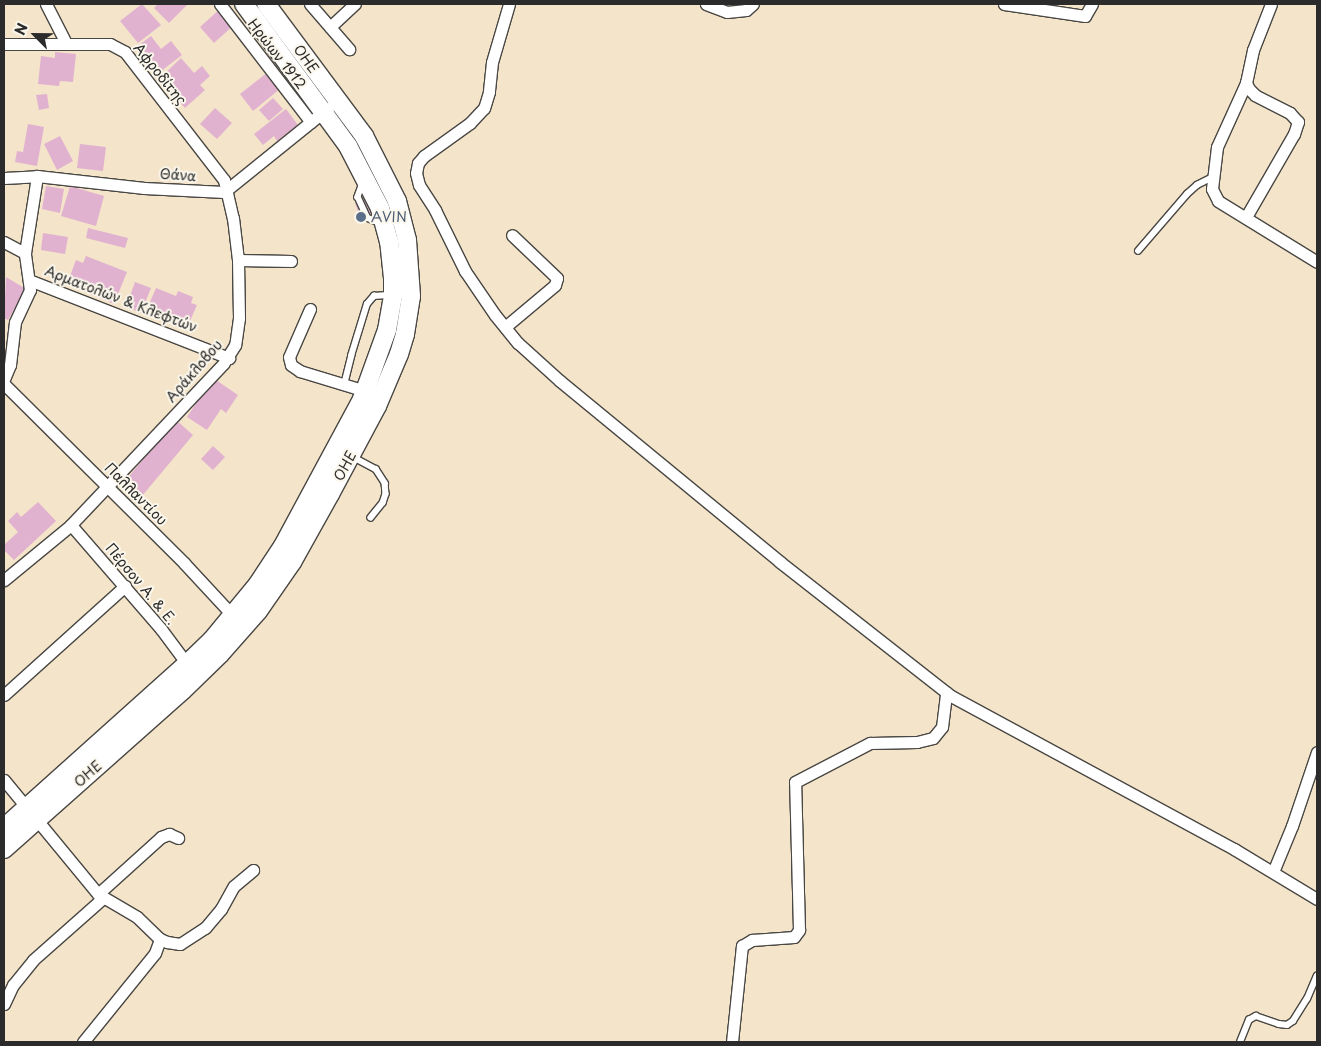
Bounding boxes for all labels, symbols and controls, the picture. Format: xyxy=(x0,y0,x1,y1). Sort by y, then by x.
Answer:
north arrow xyxy=(10,10,60,60)
street label: Ηρώων 1912 xyxy=(244,15,310,93)
text: N xyxy=(9,20,33,38)
street label: Αφροδίτης xyxy=(130,40,190,108)
street label: ΟΗΕ xyxy=(290,41,322,77)
street label: Θάνα xyxy=(159,165,197,185)
place label: AVIN xyxy=(371,209,407,225)
marker: AVIN xyxy=(355,211,367,223)
street label: Αρματολών & Κλεφτών xyxy=(42,262,200,336)
street label: Αράκλοβου xyxy=(162,336,226,406)
street label: ΟΗΕ xyxy=(330,448,360,484)
street label: Παλλαντίου xyxy=(101,459,171,529)
street label: Πέρσον Α. & Ε. xyxy=(102,540,180,628)
street label: ΟΗΕ xyxy=(71,757,105,791)

